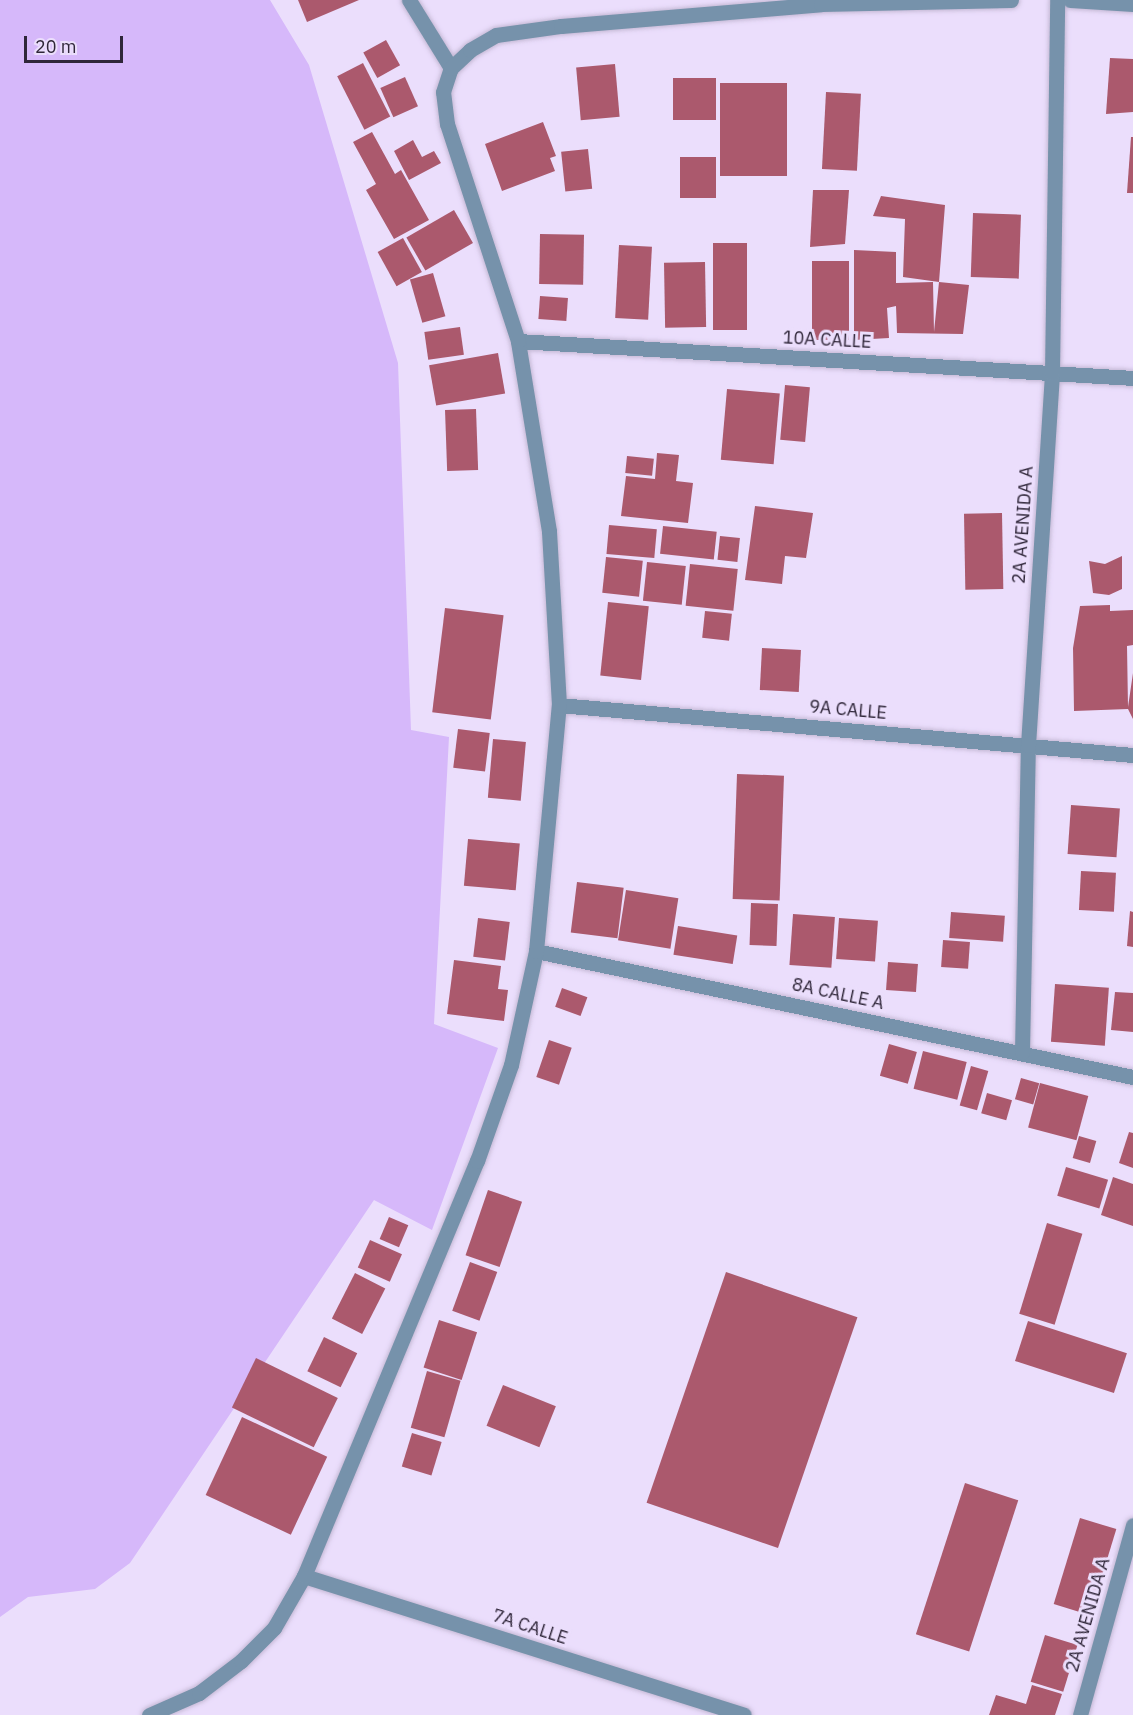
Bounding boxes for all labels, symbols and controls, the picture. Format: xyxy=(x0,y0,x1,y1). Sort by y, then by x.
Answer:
scale bar xyxy=(27,24,126,62)
text: 20 m xyxy=(35,35,77,58)
street label: 10A CALLE xyxy=(782,327,872,353)
street label: 2A AVENIDA A xyxy=(1008,465,1038,585)
street label: 9A CALLE xyxy=(808,696,888,724)
street label: 8A CALLE A xyxy=(790,974,886,1014)
street label: 2A AVENIDA A xyxy=(1061,1555,1115,1675)
street label: 7A CALLE xyxy=(490,1605,570,1649)

